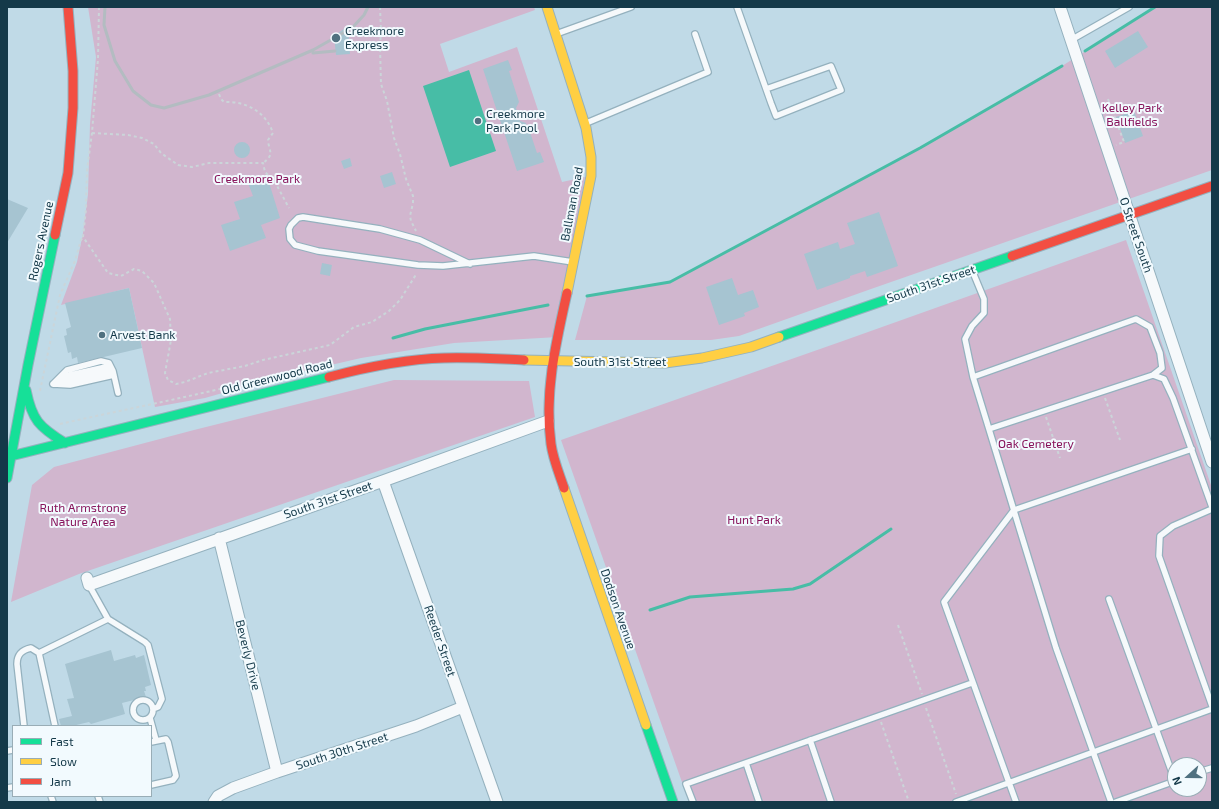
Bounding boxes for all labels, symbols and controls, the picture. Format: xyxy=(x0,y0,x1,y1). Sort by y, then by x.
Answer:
place label: Creekmore Express xyxy=(345,24,404,52)
marker: Creekmore Express xyxy=(330,32,342,44)
park label: Kelley Park Ballfields xyxy=(1102,101,1162,129)
place label: Creekmore Park Pool xyxy=(486,107,545,135)
marker: Creekmore Park Pool xyxy=(473,116,483,126)
street label: Ballman Road xyxy=(558,166,586,242)
park label: Creekmore Park xyxy=(214,172,300,186)
street label: O Street South xyxy=(1116,195,1156,275)
street label: Rogers Avenue xyxy=(26,200,56,282)
street label: South 31st Street xyxy=(885,262,977,306)
place label: Arvest Bank xyxy=(110,328,175,342)
marker: Arvest Bank xyxy=(97,330,107,340)
street label: South 31st Street xyxy=(574,355,666,369)
street label: Old Greenwood Road xyxy=(220,356,334,398)
park label: Oak Cemetery xyxy=(998,437,1074,451)
street label: South 31st Street xyxy=(282,478,374,522)
park label: Ruth Armstrong Nature Area xyxy=(39,501,127,529)
park label: Hunt Park xyxy=(727,513,781,527)
street label: Dodson Avenue xyxy=(597,567,639,651)
street label: Reeder Street xyxy=(421,603,459,679)
street label: Beverly Drive xyxy=(232,618,264,692)
legend xyxy=(12,725,152,797)
street label: South 30th Street xyxy=(294,729,390,773)
text: Fast xyxy=(50,734,73,748)
text: Slow xyxy=(50,754,77,768)
north arrow xyxy=(1167,757,1207,797)
text: Jam xyxy=(50,774,71,788)
text: N xyxy=(1169,775,1184,787)

